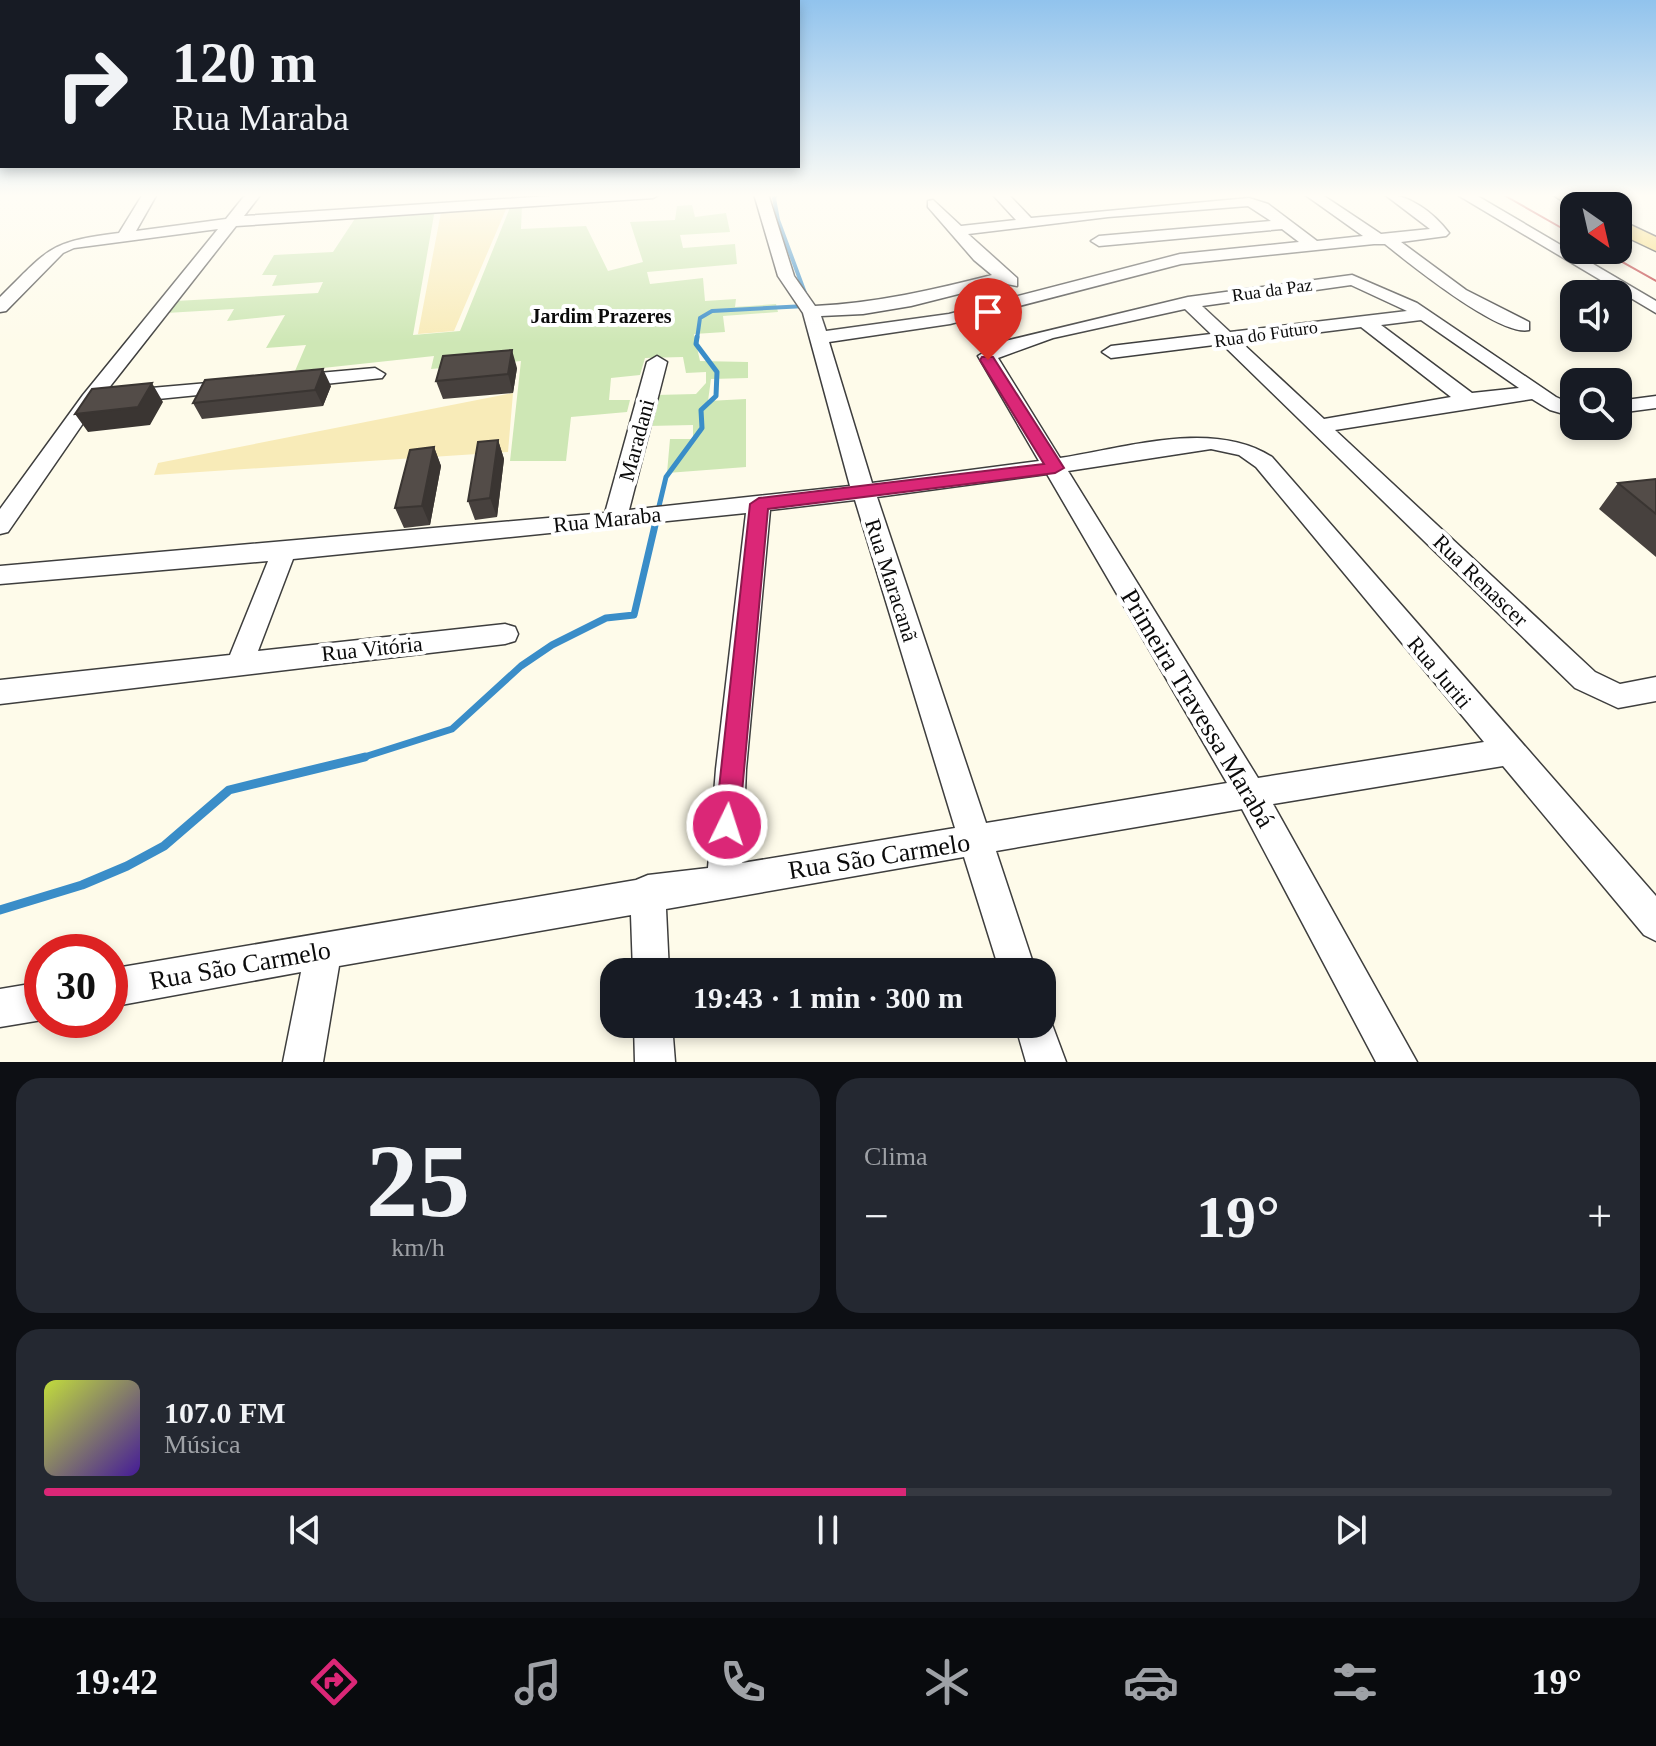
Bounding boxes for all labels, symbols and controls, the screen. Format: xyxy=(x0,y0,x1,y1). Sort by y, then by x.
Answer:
icon: right xyxy=(40,32,144,136)
text: 120 m xyxy=(172,32,317,94)
text: Rua Maraba xyxy=(172,98,349,138)
north arrow xyxy=(1560,192,1632,264)
map controls xyxy=(1560,192,1632,440)
street label: Rua da Paz xyxy=(1231,274,1313,306)
pin xyxy=(954,278,1022,360)
button: sound xyxy=(1560,280,1632,352)
icon: arrive xyxy=(966,290,1010,334)
district label: Jardim Prazeres xyxy=(530,305,672,327)
street label: Rua do Futuro xyxy=(1213,317,1319,351)
button: search xyxy=(1560,368,1632,440)
street label: Maradani xyxy=(614,396,659,484)
street label: Rua Maraba xyxy=(552,501,662,538)
street label: Rua Maracanã xyxy=(860,516,923,645)
street label: Rua Renascer xyxy=(1428,529,1534,632)
street label: Primeira Travessa Marabá xyxy=(1115,584,1281,833)
street label: Rua Vitória xyxy=(320,631,424,666)
street label: Rua Juriti xyxy=(1402,631,1477,713)
position arrow xyxy=(685,783,769,867)
street label: Rua São Carmelo xyxy=(786,828,972,885)
speed limit sign: 30 xyxy=(24,934,128,1038)
street label: Rua São Carmelo xyxy=(147,935,333,996)
text: 19:43 · 1 min · 300 m xyxy=(693,981,963,1014)
text: 25 xyxy=(366,1123,470,1238)
text: Clima xyxy=(864,1142,928,1171)
text: 19° xyxy=(1196,1184,1280,1250)
text: − xyxy=(864,1192,889,1241)
text: + xyxy=(1587,1192,1612,1241)
text: km/h xyxy=(391,1233,445,1262)
text: 107.0 FM xyxy=(164,1396,286,1429)
text: Música xyxy=(164,1430,241,1459)
icon: previous xyxy=(283,1508,327,1552)
icon: pause xyxy=(806,1508,850,1552)
icon: next xyxy=(1329,1508,1373,1552)
icon: directions xyxy=(306,1654,362,1710)
icon: music xyxy=(510,1654,566,1710)
icon: phone xyxy=(715,1654,771,1710)
icon: climate xyxy=(919,1654,975,1710)
icon: car xyxy=(1123,1654,1179,1710)
icon: filters xyxy=(1327,1654,1383,1710)
text: 19:42 xyxy=(74,1662,158,1702)
text: 19° xyxy=(1531,1662,1582,1702)

